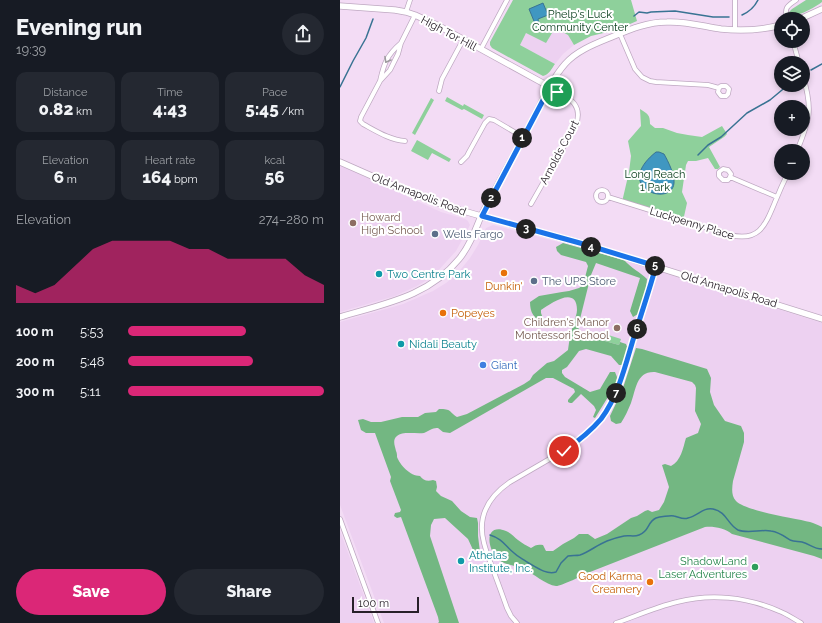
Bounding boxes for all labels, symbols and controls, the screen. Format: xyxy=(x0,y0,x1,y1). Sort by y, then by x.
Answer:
park label: Phelp's Luck Community Center xyxy=(532,8,628,34)
map controls xyxy=(774,12,810,180)
button: locate xyxy=(774,12,810,48)
button: share xyxy=(282,13,324,55)
street label: High Tor Hill xyxy=(419,13,479,54)
text: Evening run xyxy=(16,14,142,40)
text: 19:39 xyxy=(16,42,46,57)
one-way arrow xyxy=(384,56,391,63)
button: layers xyxy=(774,56,810,92)
pin xyxy=(540,75,574,109)
icon: arrive xyxy=(546,81,568,103)
text: Distance xyxy=(43,86,87,99)
text: Time xyxy=(157,86,183,99)
text: Pace xyxy=(262,86,287,99)
text: 0.82 xyxy=(39,99,73,119)
text: 4:43 xyxy=(153,99,187,119)
text: 5:45 xyxy=(245,99,279,119)
button: + xyxy=(774,100,810,136)
text: km xyxy=(73,105,92,118)
text: /km xyxy=(279,105,304,118)
street label: Arnolds Court xyxy=(537,118,582,186)
pin: 1 xyxy=(512,128,532,148)
text: 1 xyxy=(519,131,525,144)
button: − xyxy=(774,144,810,180)
text: Elevation xyxy=(42,154,89,167)
text: Heart rate xyxy=(145,154,195,167)
text: kcal xyxy=(264,154,285,167)
text: 6 xyxy=(54,167,64,187)
text: 164 xyxy=(142,167,171,187)
text: 56 xyxy=(265,167,285,187)
park label: Long Reach 1 Park xyxy=(625,168,685,194)
street label: Old Annapolis Road xyxy=(370,170,468,219)
text: m xyxy=(64,173,77,186)
text: bpm xyxy=(171,173,198,186)
pin: 2 xyxy=(481,188,501,208)
text: 2 xyxy=(488,191,494,204)
street label: Luckpenny Place xyxy=(648,204,736,243)
place label: Howard High School xyxy=(361,211,423,237)
text: Elevation xyxy=(16,212,71,227)
text: 274–280 m xyxy=(259,212,324,227)
marker: Howard High School xyxy=(348,218,358,228)
pin: 3 xyxy=(516,219,536,239)
text: 3 xyxy=(523,222,529,235)
place label: Wells Fargo xyxy=(443,228,504,241)
marker: Wells Fargo xyxy=(430,229,440,239)
pin: 4 xyxy=(581,237,601,257)
text: 4 xyxy=(588,240,594,253)
pin: 5 xyxy=(645,256,665,276)
text: 5 xyxy=(652,259,658,272)
place label: Two Centre Park xyxy=(387,268,471,281)
marker: Dunkin' xyxy=(499,268,509,278)
marker: Two Centre Park xyxy=(374,269,384,279)
street label: Old Annapolis Road xyxy=(679,269,779,310)
place label: The UPS Store xyxy=(542,275,616,288)
marker: The UPS Store xyxy=(529,276,539,286)
place label: Dunkin' xyxy=(485,280,523,293)
place label: Popeyes xyxy=(451,307,495,320)
marker: Popeyes xyxy=(438,308,448,318)
place label: Children's Manor Montessori School xyxy=(515,316,609,342)
pin: 6 xyxy=(627,319,647,339)
text: 6 xyxy=(634,322,640,335)
marker: Children's Manor Montessori School xyxy=(612,323,622,333)
text: 100 m xyxy=(16,324,54,339)
text: 5:53 xyxy=(80,324,104,339)
place label: Nidali Beauty xyxy=(409,338,477,351)
marker: Nidali Beauty xyxy=(396,339,406,349)
text: 200 m xyxy=(16,354,55,369)
text: 5:48 xyxy=(80,354,104,369)
place label: Giant xyxy=(491,359,518,372)
marker: Giant xyxy=(478,360,488,370)
pin: 7 xyxy=(606,383,626,403)
text: 300 m xyxy=(16,384,54,399)
text: 5:11 xyxy=(80,384,101,399)
text: 7 xyxy=(613,386,619,399)
pin xyxy=(547,434,581,468)
icon: check xyxy=(553,440,575,462)
place label: Athelas Institute, Inc. xyxy=(469,549,532,575)
place label: ShadowLand Laser Adventures xyxy=(658,555,747,581)
marker: Athelas Institute, Inc. xyxy=(456,556,466,566)
marker: ShadowLand Laser Adventures xyxy=(750,562,760,572)
button: Save xyxy=(16,569,166,615)
button: Share xyxy=(174,569,324,615)
place label: Good Karma Creamery xyxy=(578,570,642,596)
marker: Good Karma Creamery xyxy=(645,577,655,587)
scale bar xyxy=(352,595,419,614)
text: 100 m xyxy=(358,597,389,610)

